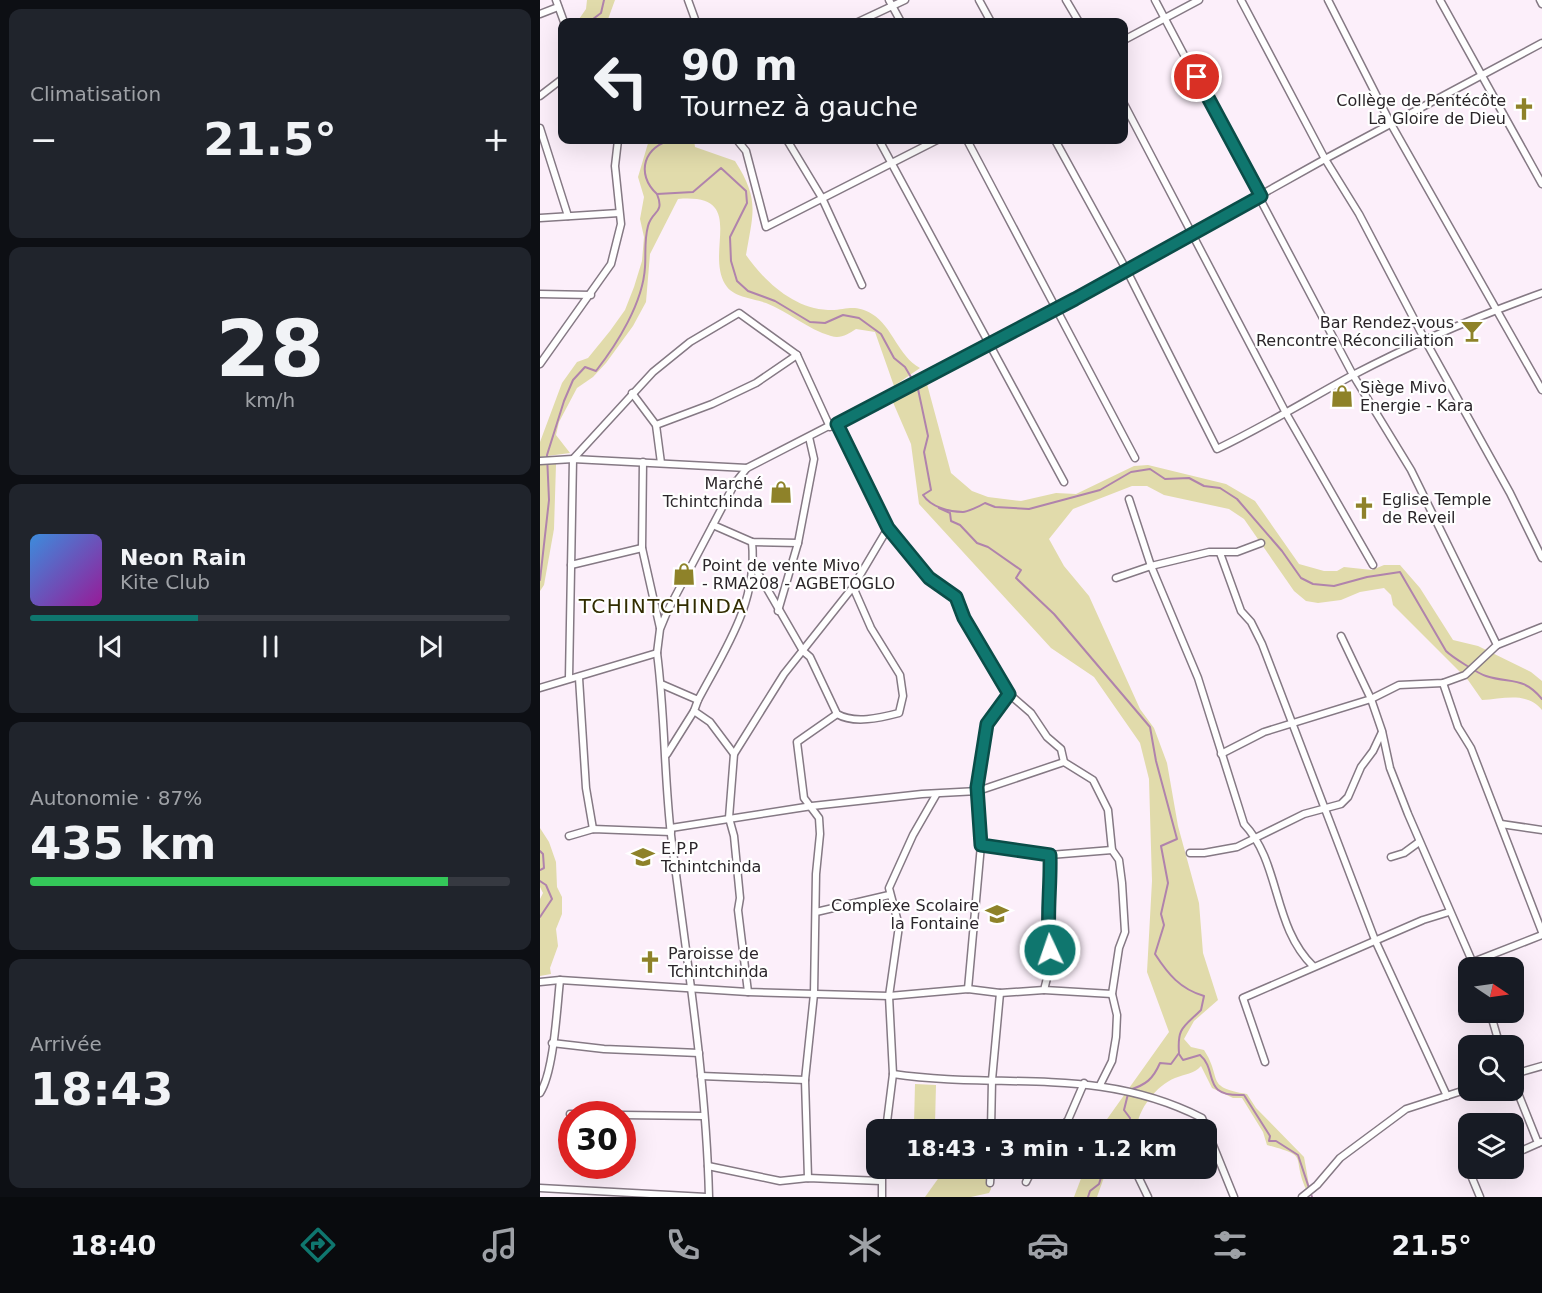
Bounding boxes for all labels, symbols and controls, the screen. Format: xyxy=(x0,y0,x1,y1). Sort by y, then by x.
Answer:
text: 90 m xyxy=(681,41,798,90)
icon: left xyxy=(582,42,660,120)
pin xyxy=(1171,51,1222,102)
icon: arrive xyxy=(1180,60,1213,93)
text: Climatisation xyxy=(30,82,161,106)
text: Tournez à gauche xyxy=(681,91,918,122)
place label: Collège de Pentécôte La Gloire de Dieu xyxy=(1336,91,1506,128)
church icon: Collège de Pentécôte La Gloire de Dieu xyxy=(1511,96,1537,122)
text: 21.5° xyxy=(203,113,337,166)
text: − xyxy=(30,120,58,159)
text: + xyxy=(482,120,510,159)
text: 28 xyxy=(216,304,324,394)
place label: Bar Rendez-vous Rencontre Réconciliation xyxy=(1256,313,1454,350)
bar icon: Bar Rendez-vous Rencontre Réconciliation xyxy=(1459,318,1485,344)
place label: Siège Mivo Energie - Kara xyxy=(1360,378,1473,415)
shop icon: Siège Mivo Energie - Kara xyxy=(1329,383,1355,409)
text: km/h xyxy=(245,388,295,412)
place label: Marché Tchintchinda xyxy=(662,474,763,511)
shop icon: Marché Tchintchinda xyxy=(768,479,794,505)
place label: Eglise Temple de Reveil xyxy=(1382,490,1491,527)
church icon: Eglise Temple de Reveil xyxy=(1351,495,1377,521)
text: Neon Rain xyxy=(120,545,247,570)
place label: Point de vente Mivo - RMA208 - AGBETOGLO xyxy=(702,556,895,593)
shop icon: Point de vente Mivo - RMA208 - AGBETOGLO xyxy=(671,561,697,587)
text: Kite Club xyxy=(120,570,210,594)
district label: TCHINTCHINDA xyxy=(578,594,747,618)
icon: previous xyxy=(94,630,127,663)
icon: pause xyxy=(254,630,287,663)
icon: next xyxy=(414,630,447,663)
text: Autonomie · 87% xyxy=(30,786,202,810)
text: 435 km xyxy=(30,817,216,870)
place label: E.P.P Tchintchinda xyxy=(660,839,761,876)
school or university icon: E.P.P Tchintchinda xyxy=(630,844,656,870)
place label: Complexe Scolaire la Fontaine xyxy=(831,896,979,933)
school or university icon: Complexe Scolaire la Fontaine xyxy=(984,901,1010,927)
position arrow xyxy=(1018,918,1082,982)
place label: Paroisse de Tchintchinda xyxy=(667,944,768,981)
church icon: Paroisse de Tchintchinda xyxy=(637,949,663,975)
north arrow xyxy=(1458,957,1524,1023)
map controls xyxy=(1458,957,1524,1179)
text: Arrivée xyxy=(30,1032,102,1056)
button: search xyxy=(1458,1035,1524,1101)
text: 18:43 xyxy=(30,1063,173,1116)
speed limit sign: 30 xyxy=(558,1101,636,1179)
button: layers xyxy=(1458,1113,1524,1179)
text: 18:43 · 3 min · 1.2 km xyxy=(906,1136,1177,1161)
icon: directions xyxy=(297,1224,339,1266)
icon: music xyxy=(479,1224,521,1266)
icon: phone xyxy=(662,1224,704,1266)
icon: climate xyxy=(844,1224,886,1266)
icon: car xyxy=(1027,1224,1069,1266)
icon: filters xyxy=(1209,1224,1251,1266)
text: 18:40 xyxy=(70,1230,156,1261)
text: 21.5° xyxy=(1392,1230,1472,1261)

